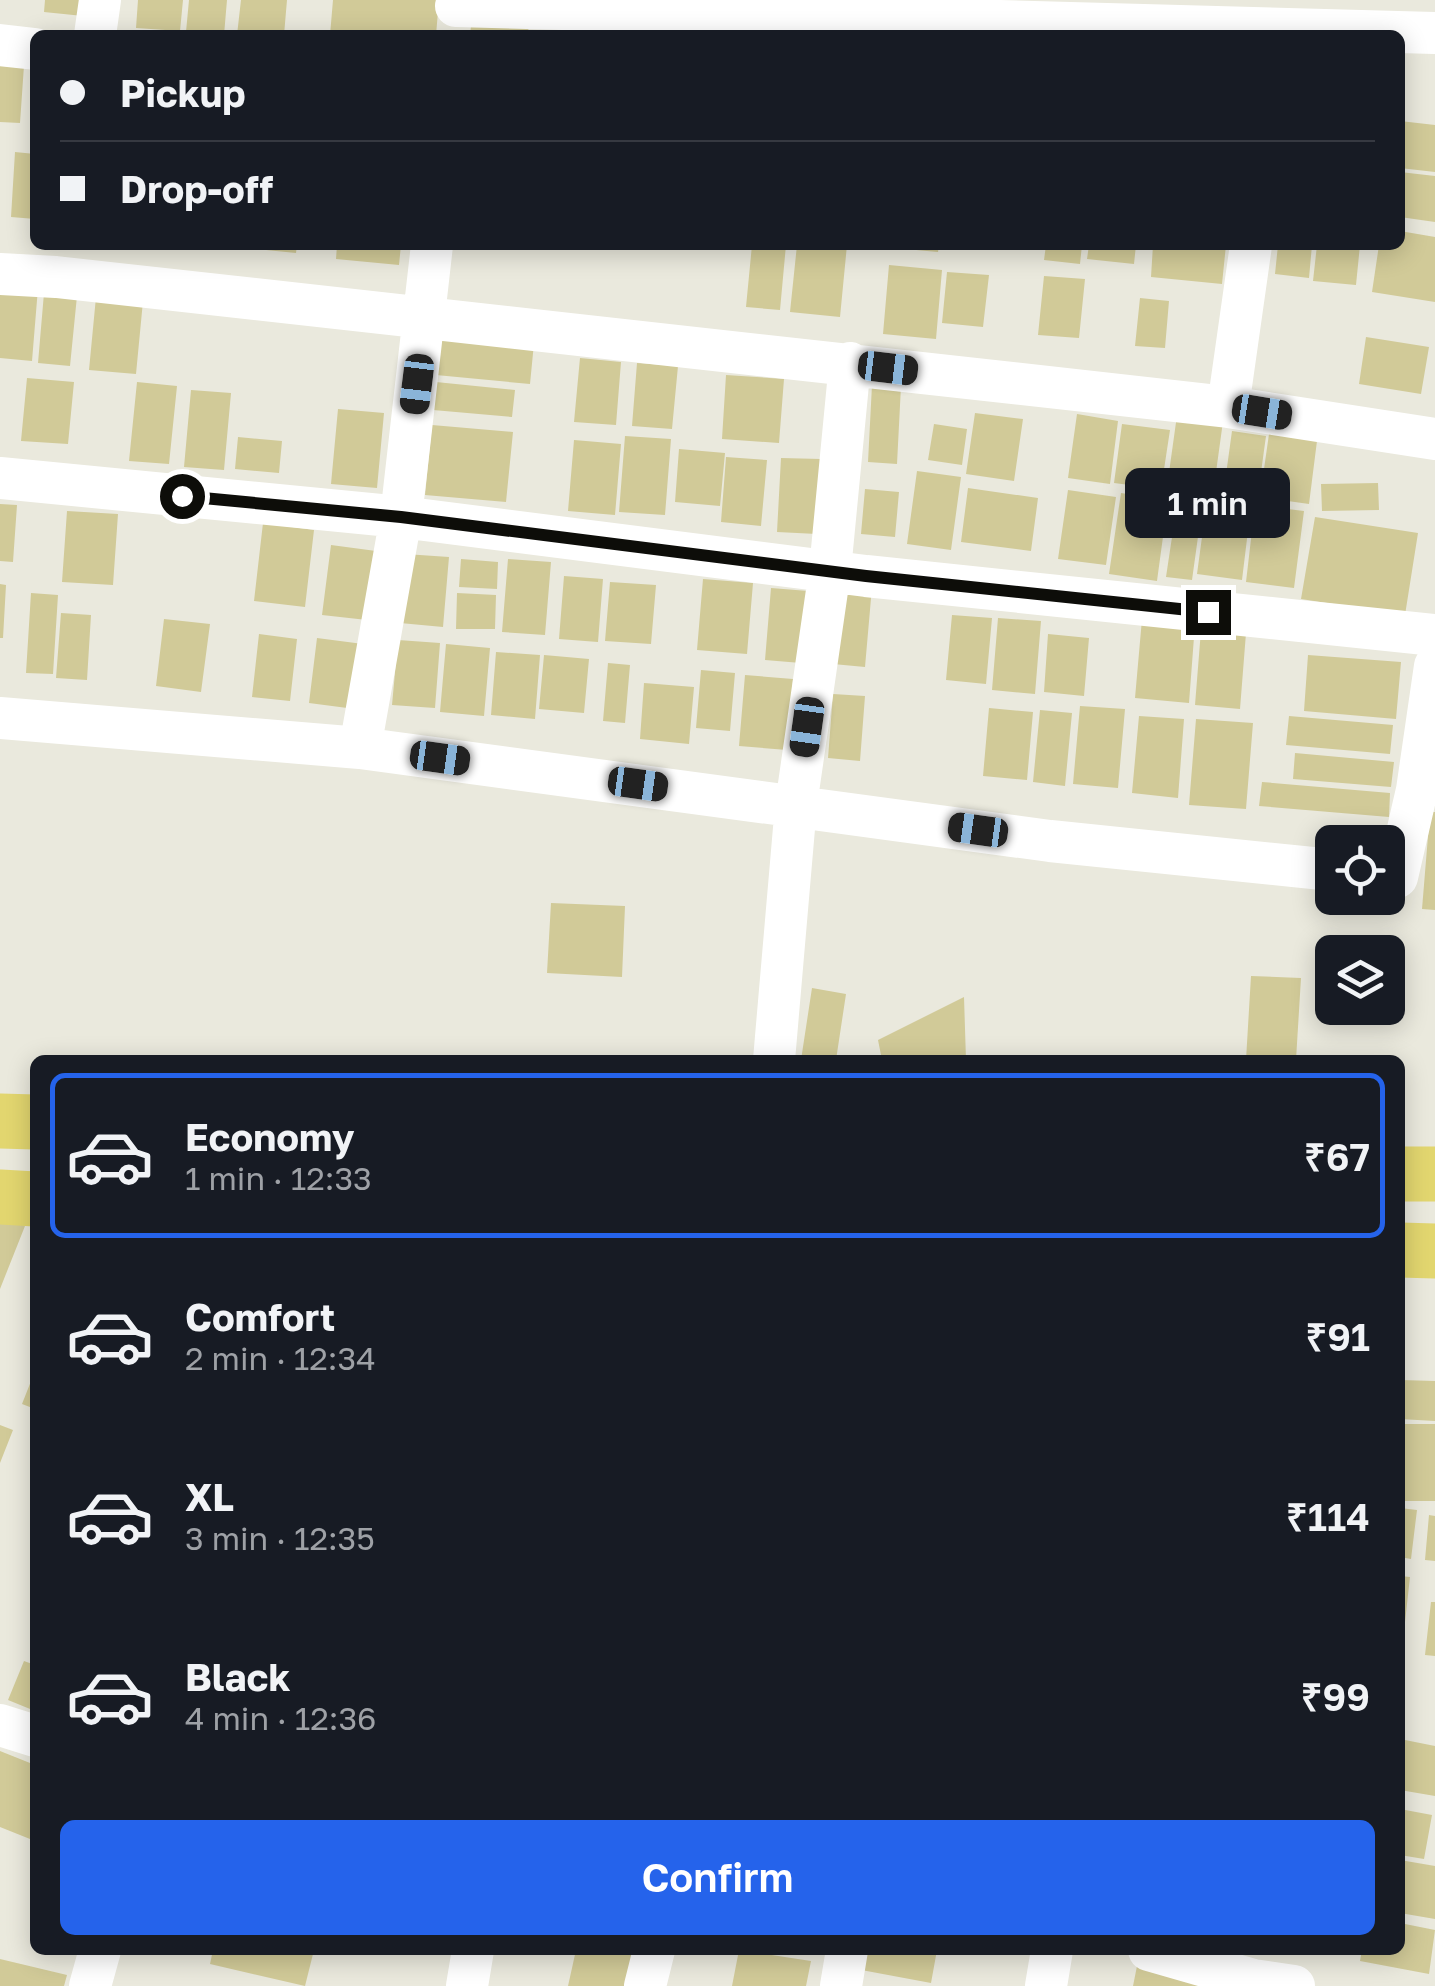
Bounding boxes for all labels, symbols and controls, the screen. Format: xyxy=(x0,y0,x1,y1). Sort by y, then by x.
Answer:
text: Pickup xyxy=(120,70,246,115)
text: Drop-off xyxy=(120,166,273,211)
car xyxy=(856,349,920,387)
car xyxy=(398,352,436,416)
car xyxy=(1230,392,1294,432)
callout: 1 min xyxy=(1126,467,1290,537)
route start xyxy=(160,474,205,519)
text: 1 min xyxy=(1167,484,1248,522)
route end xyxy=(1186,590,1231,635)
car xyxy=(788,695,826,759)
car xyxy=(408,739,472,777)
car xyxy=(606,765,670,803)
car xyxy=(946,811,1010,849)
map controls xyxy=(1315,825,1405,1025)
button: locate xyxy=(1315,825,1405,915)
button: layers xyxy=(1315,935,1405,1025)
icon: car xyxy=(65,1111,155,1201)
text: Economy xyxy=(185,1114,354,1159)
text: ₹67 xyxy=(1304,1134,1370,1179)
text: 1 min · 12:33 xyxy=(185,1159,372,1197)
icon: car xyxy=(65,1291,155,1381)
text: Comfort xyxy=(185,1294,335,1339)
text: ₹91 xyxy=(1305,1314,1370,1359)
text: 2 min · 12:34 xyxy=(185,1339,376,1377)
icon: car xyxy=(65,1471,155,1561)
text: XL xyxy=(185,1474,234,1519)
text: ₹114 xyxy=(1286,1494,1370,1539)
text: 3 min · 12:35 xyxy=(185,1519,375,1557)
icon: car xyxy=(65,1651,155,1741)
text: Black xyxy=(185,1654,290,1699)
text: ₹99 xyxy=(1301,1674,1370,1719)
text: 4 min · 12:36 xyxy=(185,1699,376,1737)
button: Confirm xyxy=(60,1820,1375,1935)

